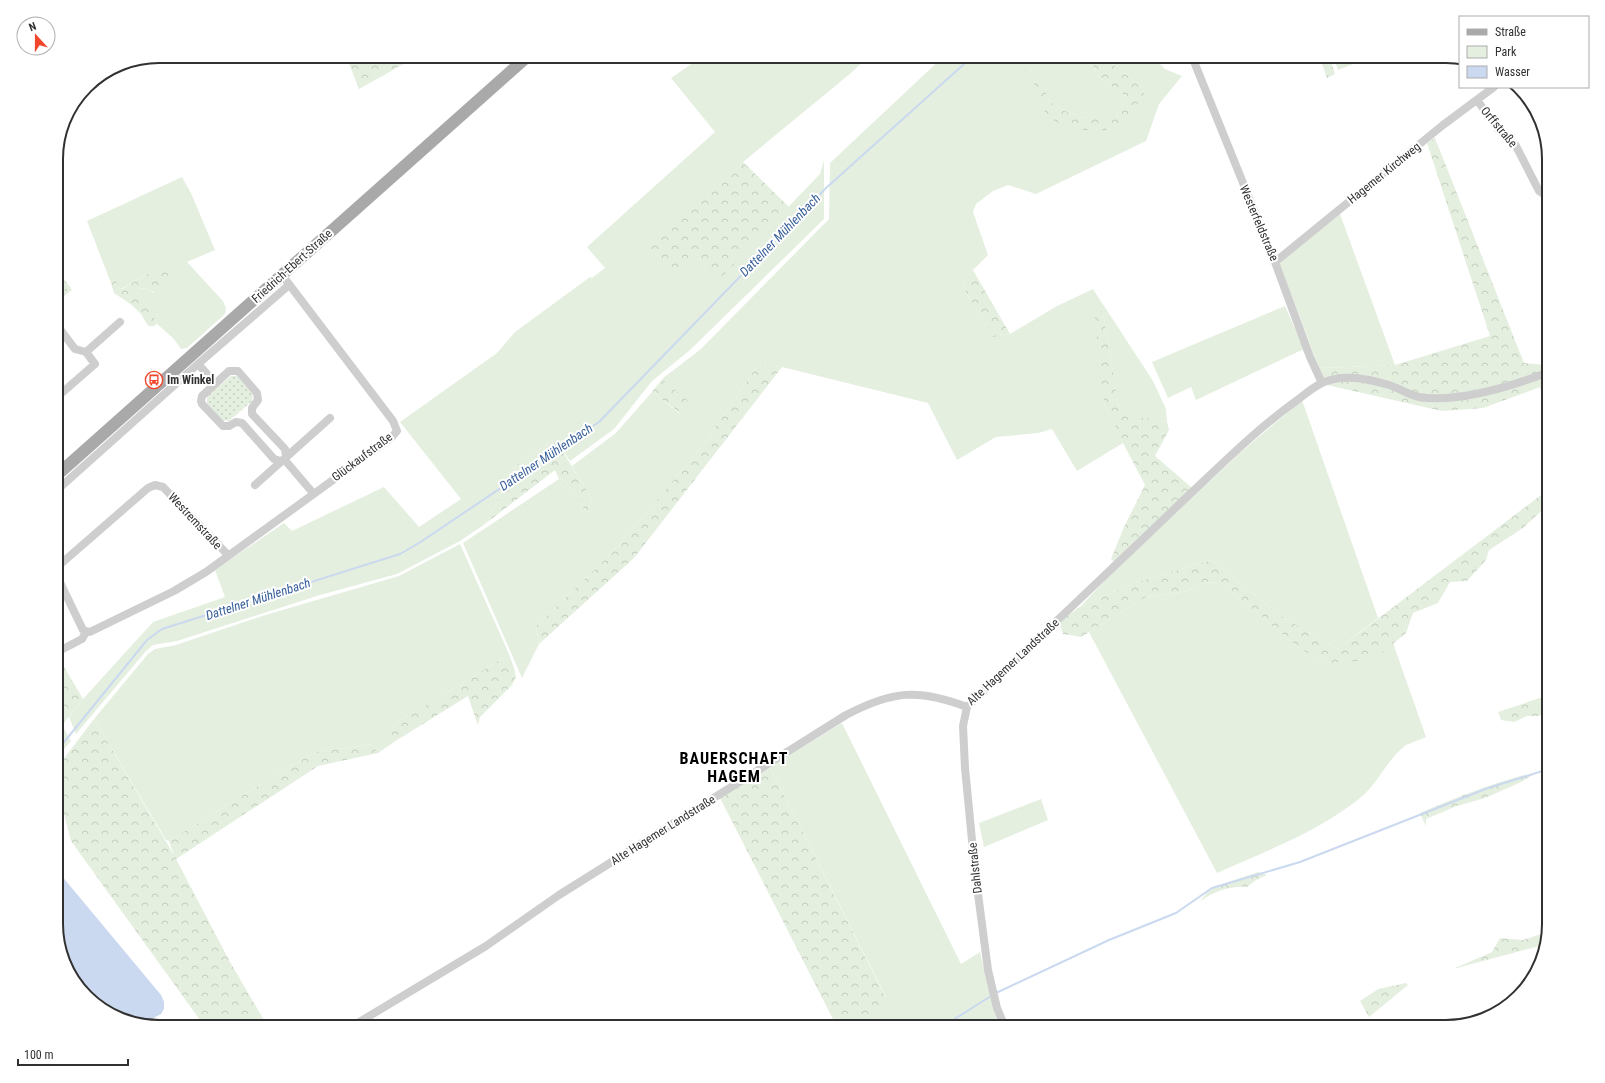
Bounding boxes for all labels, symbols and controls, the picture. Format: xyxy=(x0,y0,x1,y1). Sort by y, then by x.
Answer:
north arrow xyxy=(16,16,56,56)
legend xyxy=(1459,16,1589,88)
text: N xyxy=(27,20,38,34)
text: Straße xyxy=(1495,25,1526,39)
text: Park xyxy=(1495,45,1517,59)
text: Wasser xyxy=(1495,65,1530,79)
street label: Orffstraße xyxy=(1478,104,1520,150)
street label: Hagemer Kirchweg xyxy=(1345,139,1423,207)
street label: Westerfeldstraße xyxy=(1237,183,1281,263)
water label: Dattelner Mühlenbach xyxy=(737,191,823,279)
street label: Friedrich-Ebert-Straße xyxy=(249,226,335,306)
bus stop icon: Im Winkel xyxy=(144,370,164,390)
place label: Im Winkel xyxy=(167,373,214,387)
water label: Dattelner Mühlenbach xyxy=(497,420,595,494)
street label: Glückaufstraße xyxy=(329,430,395,484)
street label: Westremstraße xyxy=(165,490,225,552)
water label: Dattelner Mühlenbach xyxy=(204,575,312,623)
street label: Alte Hagemer Landstraße xyxy=(964,615,1062,708)
district label: BAUERSCHAFT HAGEM xyxy=(680,749,788,786)
street label: Alte Hagemer Landstraße xyxy=(608,792,718,868)
street label: Dahlstraße xyxy=(965,841,985,894)
scale bar xyxy=(18,1041,128,1067)
text: 100 m xyxy=(24,1048,54,1062)

